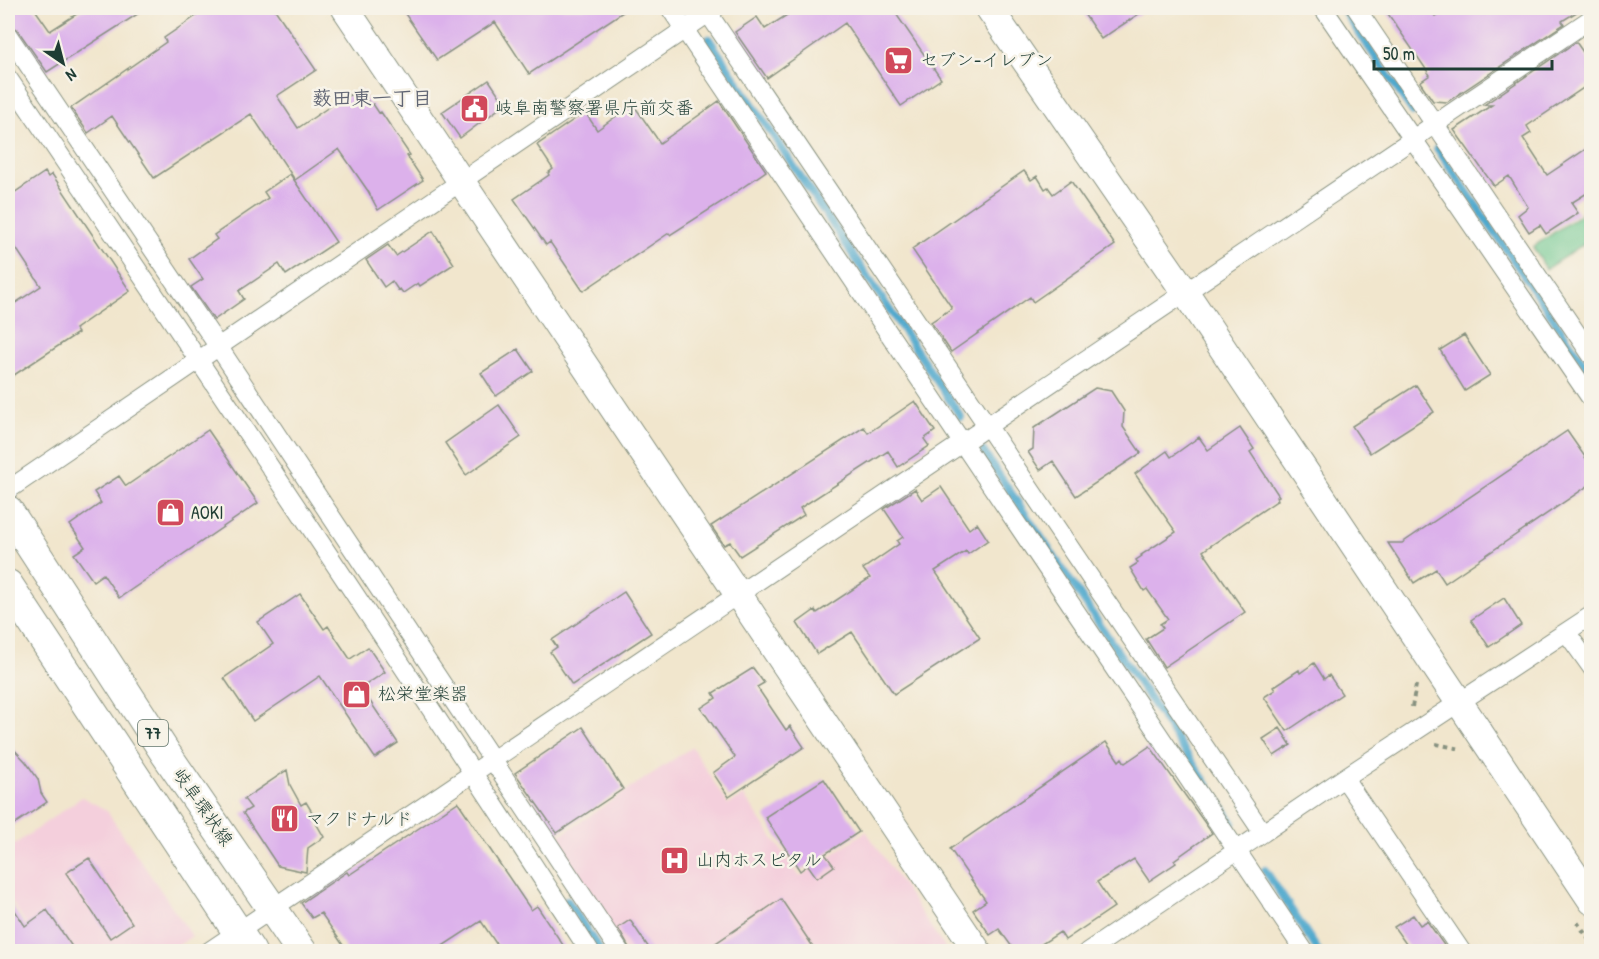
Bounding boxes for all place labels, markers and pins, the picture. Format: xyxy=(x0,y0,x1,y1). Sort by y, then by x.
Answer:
supermarket icon: セブン-イレブン xyxy=(883,44,915,76)
place label: セブン-イレブン xyxy=(920,47,1053,72)
public building icon: 岐阜南警察署県庁前交番 xyxy=(458,92,490,124)
place label: 岐阜南警察署県庁前交番 xyxy=(495,95,693,120)
shop icon: AOKI xyxy=(154,497,186,529)
place label: AOKI xyxy=(191,500,223,525)
shop icon: 松栄堂楽器 xyxy=(341,678,373,710)
place label: 松栄堂楽器 xyxy=(378,681,468,706)
restaurant icon: マクドナルド xyxy=(269,803,301,835)
place label: マクドナルド xyxy=(306,806,413,831)
hospital icon: 山内ホスピタル xyxy=(659,844,691,876)
place label: 山内ホスピタル xyxy=(696,847,822,872)

